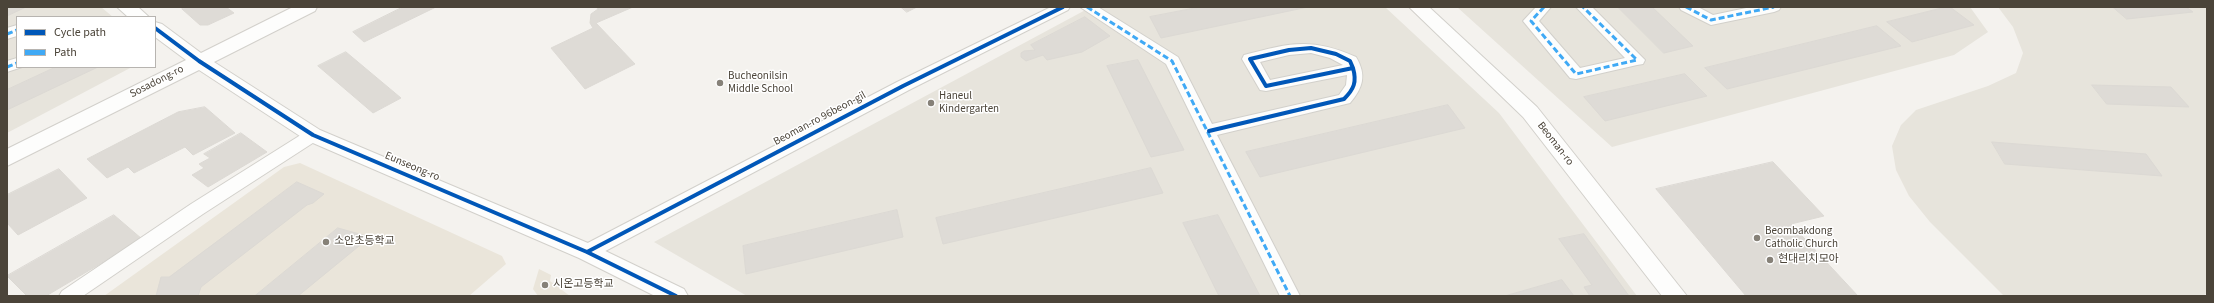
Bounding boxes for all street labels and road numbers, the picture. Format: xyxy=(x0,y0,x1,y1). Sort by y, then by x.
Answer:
street label: Sosadong-ro xyxy=(128,63,186,101)
street label: Beoman-ro 96beon-gil xyxy=(772,89,868,149)
street label: Beoman-ro xyxy=(1534,120,1576,168)
street label: Eunseong-ro xyxy=(383,150,441,184)

